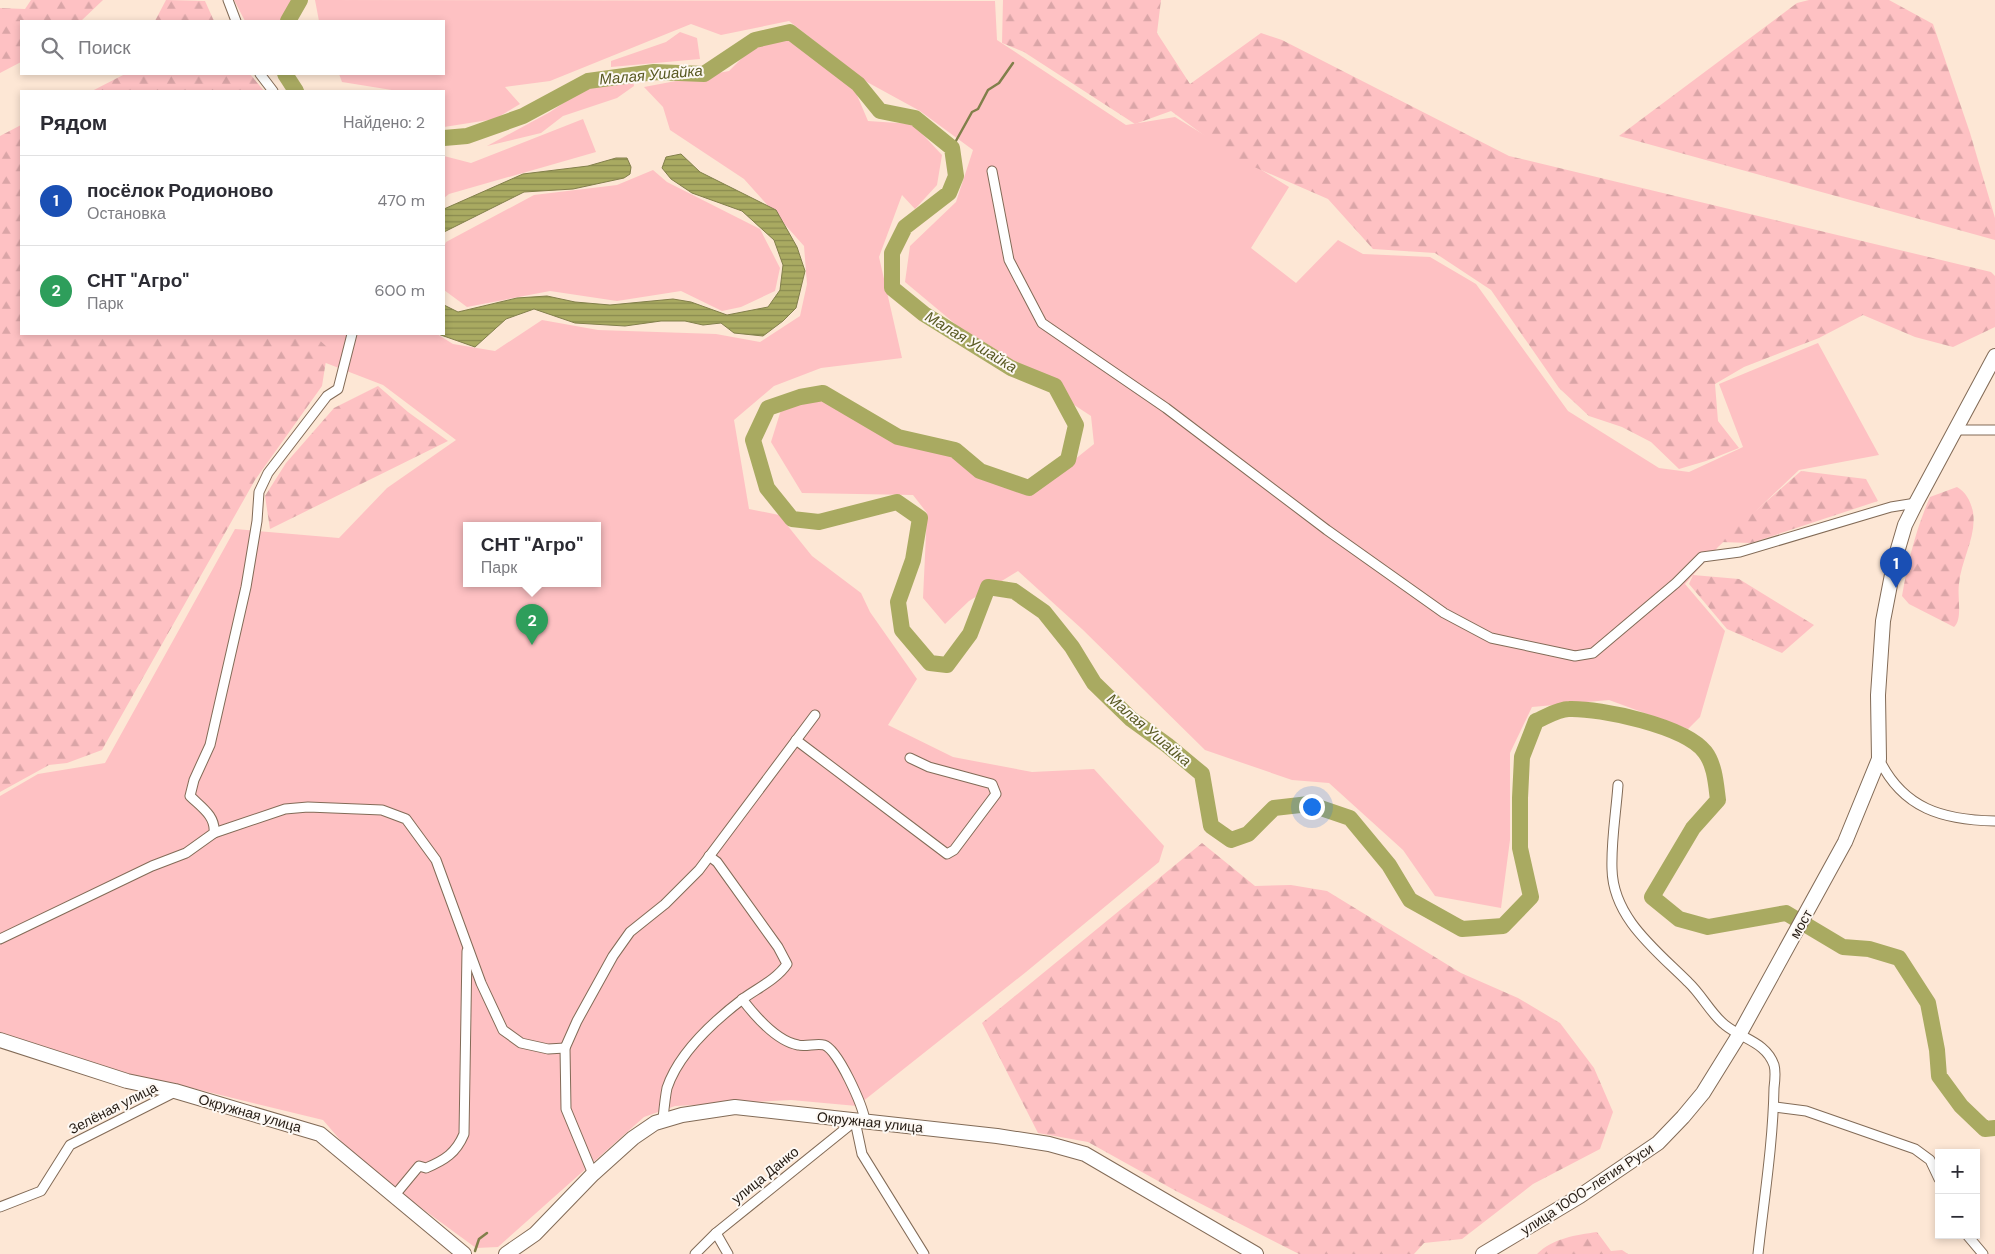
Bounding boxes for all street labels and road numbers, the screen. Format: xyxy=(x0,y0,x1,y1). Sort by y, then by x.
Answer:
street label: мост xyxy=(1785,906,1817,942)
street label: Зелёная улица xyxy=(66,1078,161,1138)
street label: Окружная улица xyxy=(196,1090,304,1136)
street label: Окружная улица xyxy=(816,1107,924,1137)
street label: улица 1000-летия Руси xyxy=(1517,1139,1657,1239)
street label: улица Данко xyxy=(728,1142,802,1208)

